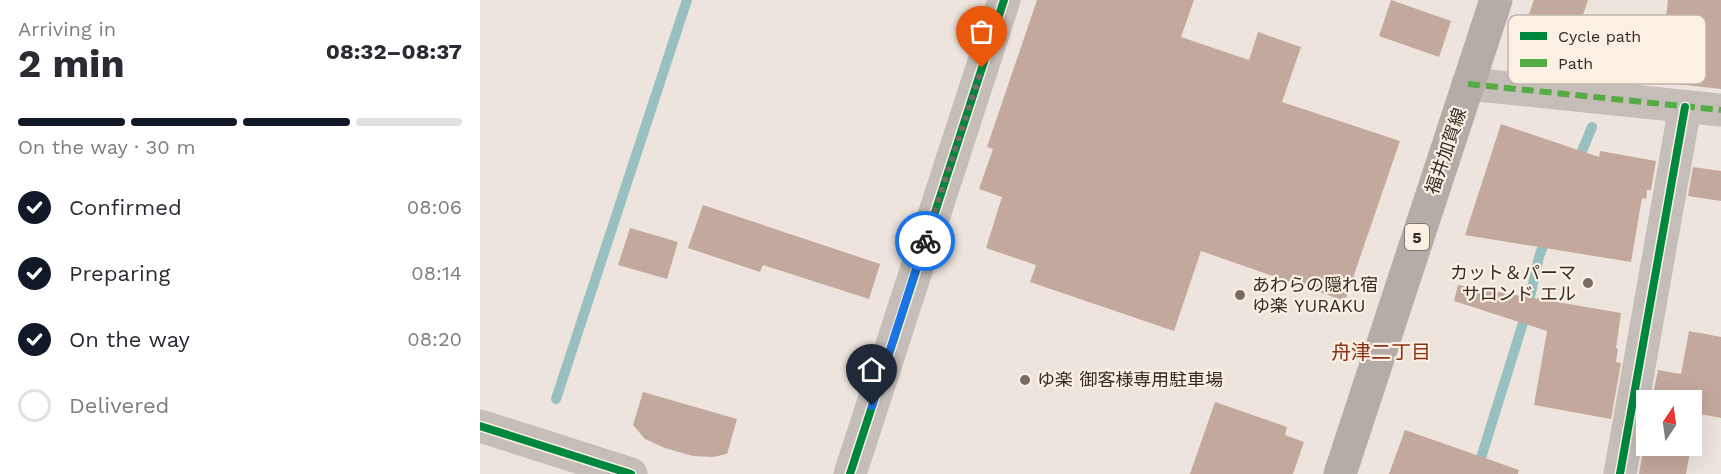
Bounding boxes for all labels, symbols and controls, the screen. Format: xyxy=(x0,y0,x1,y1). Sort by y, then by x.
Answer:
pin xyxy=(956,6,1007,68)
icon: bag xyxy=(965,15,998,48)
legend xyxy=(1508,15,1706,84)
text: Arriving in xyxy=(18,17,116,41)
text: Cycle path xyxy=(1558,27,1641,46)
text: 08:32–08:37 xyxy=(326,39,462,64)
text: 2 min xyxy=(18,41,125,86)
text: Path xyxy=(1558,54,1593,73)
street label: 福井加賀線 xyxy=(1421,105,1470,197)
text: On the way · 30 m xyxy=(18,135,196,159)
icon: check xyxy=(18,191,51,224)
text: Confirmed xyxy=(69,195,182,220)
text: 08:06 xyxy=(407,195,462,219)
courier xyxy=(895,211,955,271)
road number: 5 xyxy=(1405,224,1429,250)
icon: bike xyxy=(909,225,942,258)
icon: check xyxy=(18,257,51,290)
text: Preparing xyxy=(69,261,170,286)
text: 08:14 xyxy=(411,261,462,285)
place label: カット＆パーマ サロンド エル xyxy=(1450,262,1576,304)
place label: あわらの隠れ宿 ゆ楽 YURAKU xyxy=(1252,274,1378,316)
marker: カット＆パーマ サロンド エル xyxy=(1581,276,1595,290)
marker: あわらの隠れ宿 ゆ楽 YURAKU xyxy=(1233,288,1247,302)
icon: check xyxy=(18,323,51,356)
text: On the way xyxy=(69,327,190,352)
text: 08:20 xyxy=(407,327,462,351)
district label: 舟津二丁目 xyxy=(1331,340,1431,364)
pin xyxy=(846,344,897,406)
icon: home xyxy=(855,353,888,386)
place label: ゆ楽 御客様専用駐車場 xyxy=(1037,369,1223,390)
marker: ゆ楽 御客様専用駐車場 xyxy=(1018,373,1032,387)
north arrow xyxy=(1636,390,1702,456)
map controls xyxy=(1636,390,1702,456)
text: Delivered xyxy=(69,393,169,418)

